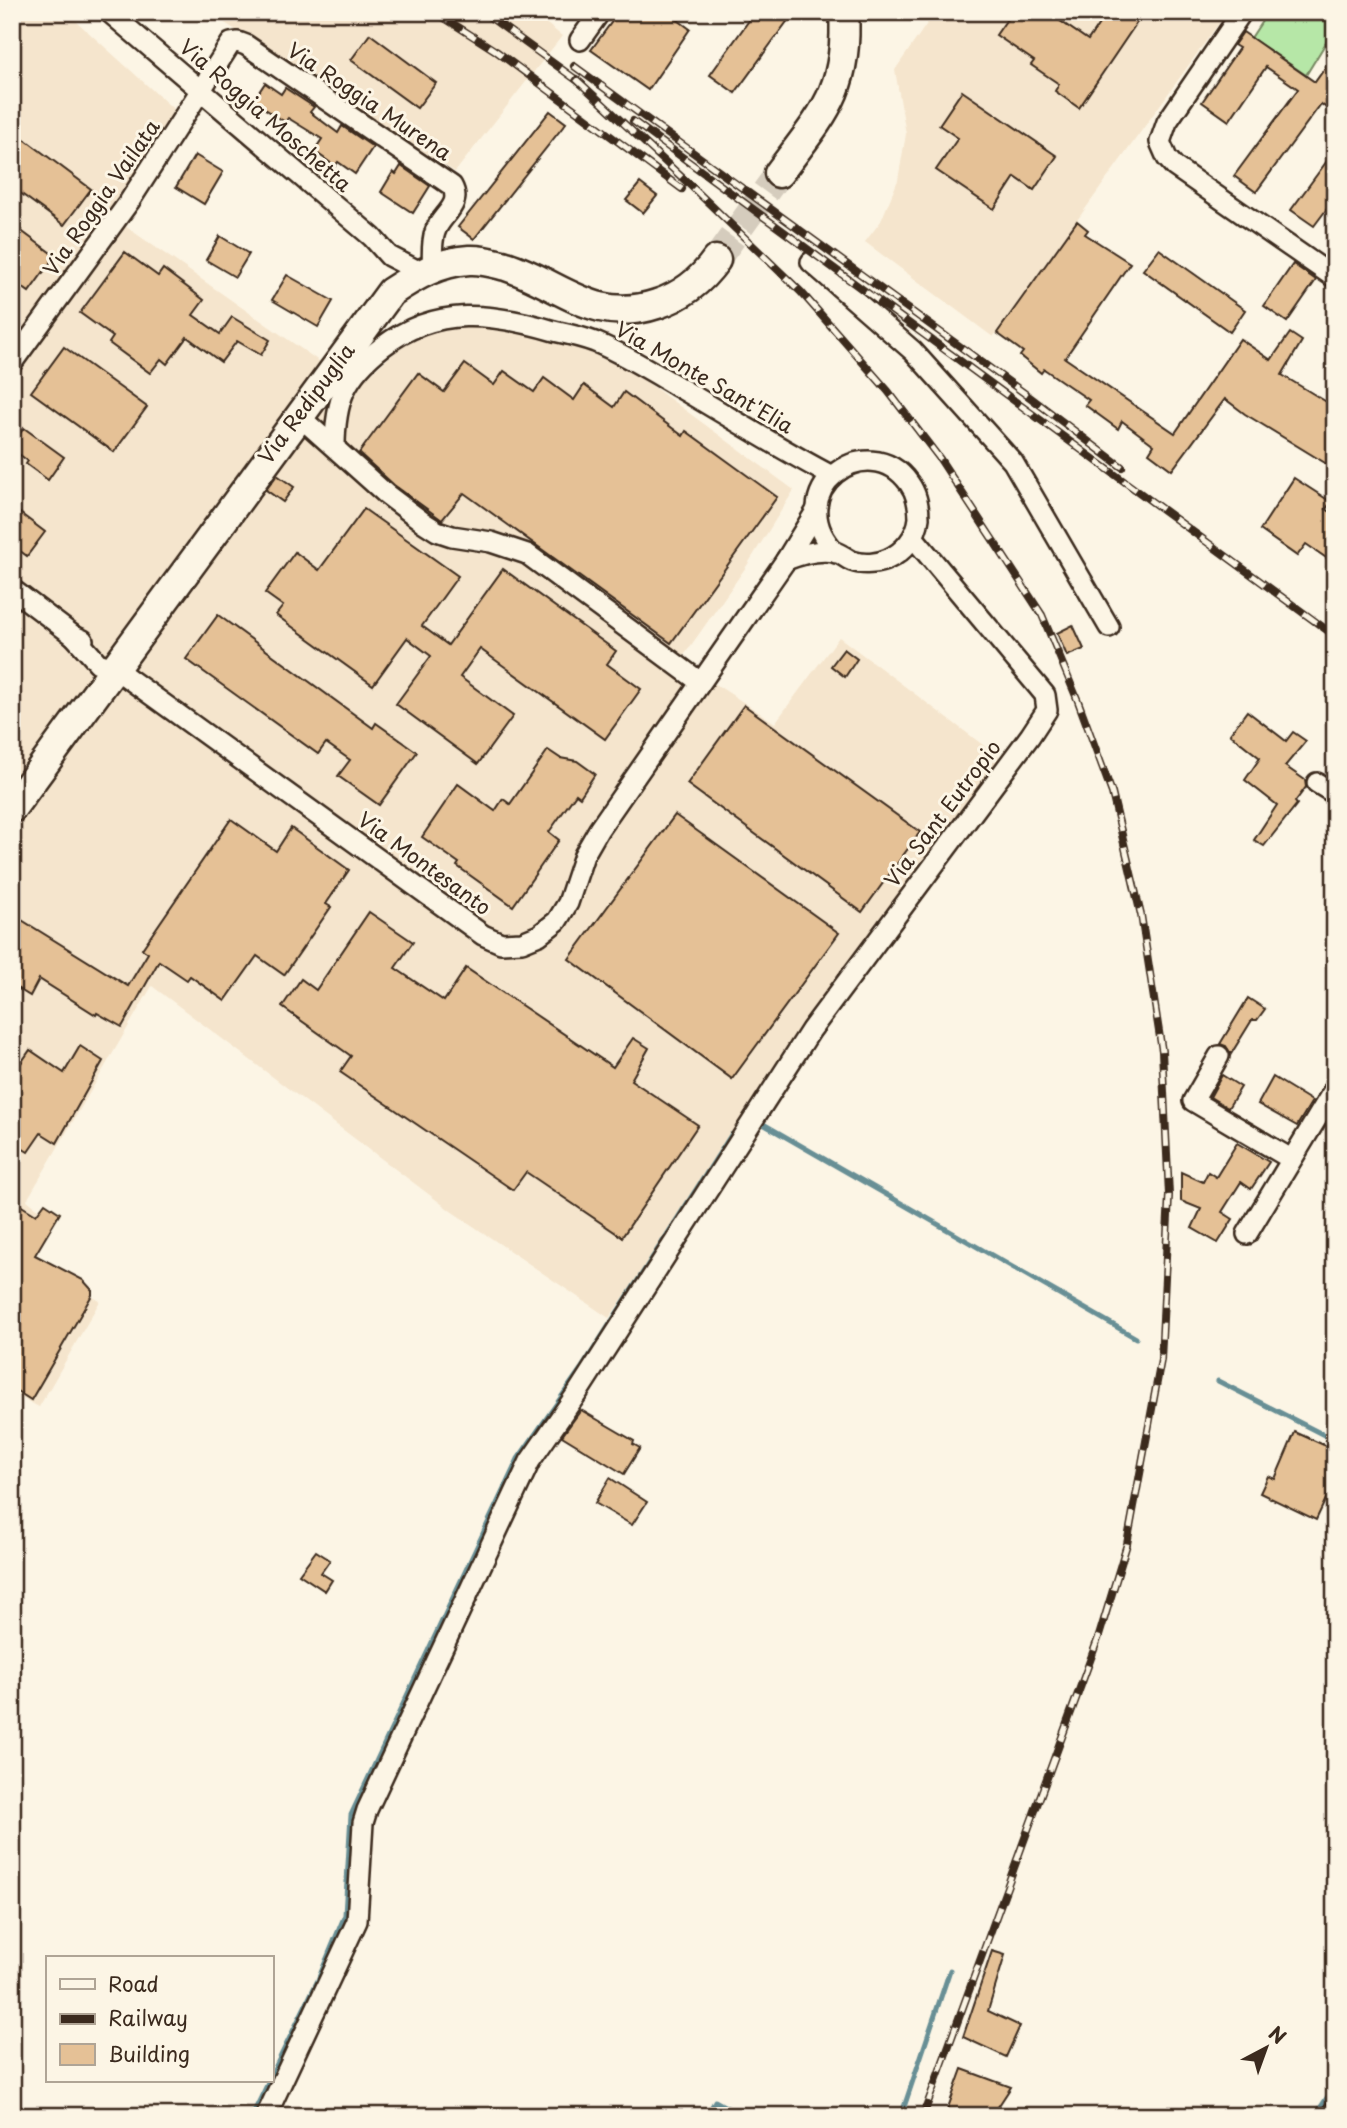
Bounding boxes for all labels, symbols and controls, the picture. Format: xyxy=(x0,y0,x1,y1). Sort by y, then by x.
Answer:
street label: Via Roggia Moschetta xyxy=(173,30,360,199)
street label: Via Roggia Murena xyxy=(281,33,459,168)
street label: Via Roggia Vailata xyxy=(34,111,167,282)
street label: Via Monte Sant'Elia xyxy=(610,312,800,440)
street label: Via Redipuglia xyxy=(249,335,362,470)
street label: Via Sant Eutropio xyxy=(875,732,1008,893)
street label: Via Montesanto xyxy=(352,803,499,922)
legend xyxy=(46,1956,273,2082)
text: Road xyxy=(108,1967,159,1999)
text: Railway xyxy=(108,2001,188,2033)
north arrow xyxy=(1232,2012,1302,2082)
text: N xyxy=(1263,2019,1293,2050)
text: Building xyxy=(108,2037,190,2069)

